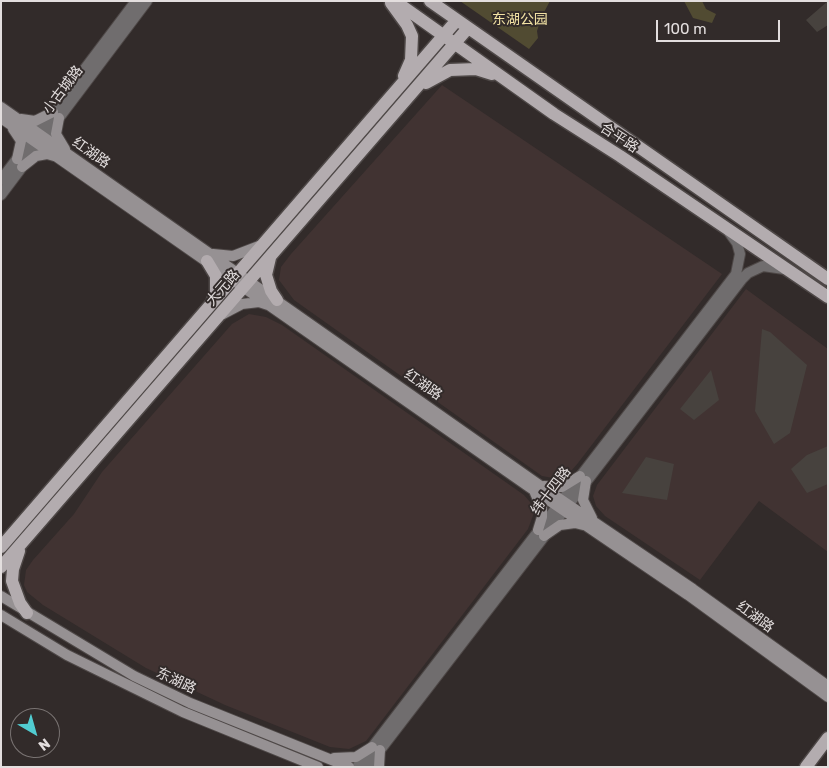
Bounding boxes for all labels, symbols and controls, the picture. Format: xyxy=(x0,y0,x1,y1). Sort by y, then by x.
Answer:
scale bar xyxy=(659,10,783,42)
park label: 东湖公园 xyxy=(492,12,548,28)
text: 100 m xyxy=(664,20,706,38)
street label: 小古城路 xyxy=(39,63,87,117)
street label: 合平路 xyxy=(597,120,641,156)
street label: 红湖路 xyxy=(69,134,113,172)
street label: 大元路 xyxy=(203,267,243,309)
street label: 红湖路 xyxy=(401,366,445,404)
street label: 纬十四路 xyxy=(527,464,575,518)
street label: 红湖路 xyxy=(733,598,777,636)
street label: 东湖路 xyxy=(153,665,199,697)
north arrow xyxy=(10,708,60,758)
text: N xyxy=(35,735,53,754)

